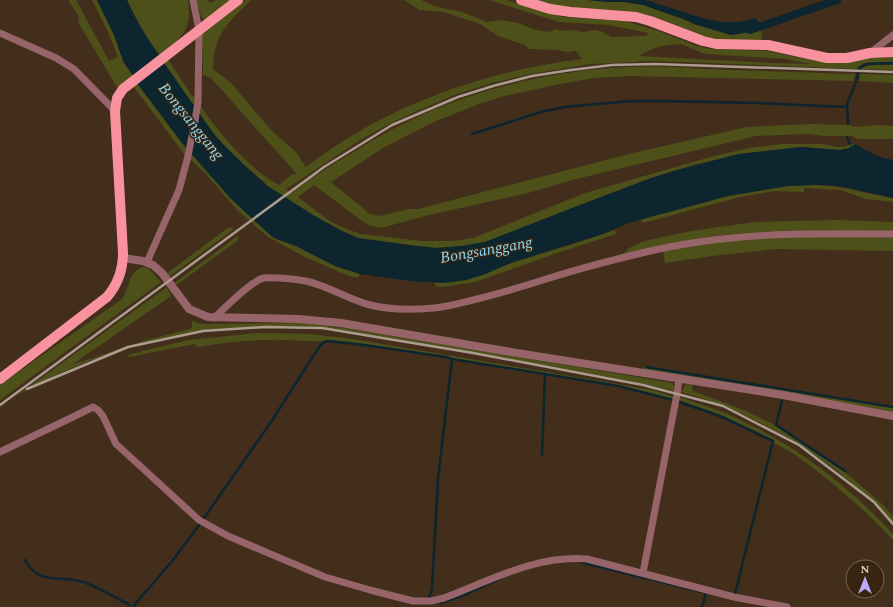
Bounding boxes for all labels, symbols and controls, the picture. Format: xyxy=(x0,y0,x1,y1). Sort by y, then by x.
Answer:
water label: Bongsanggang xyxy=(152,77,230,166)
water label: Bongsanggang xyxy=(438,230,535,270)
north arrow xyxy=(845,559,885,599)
text: N xyxy=(861,561,870,578)

